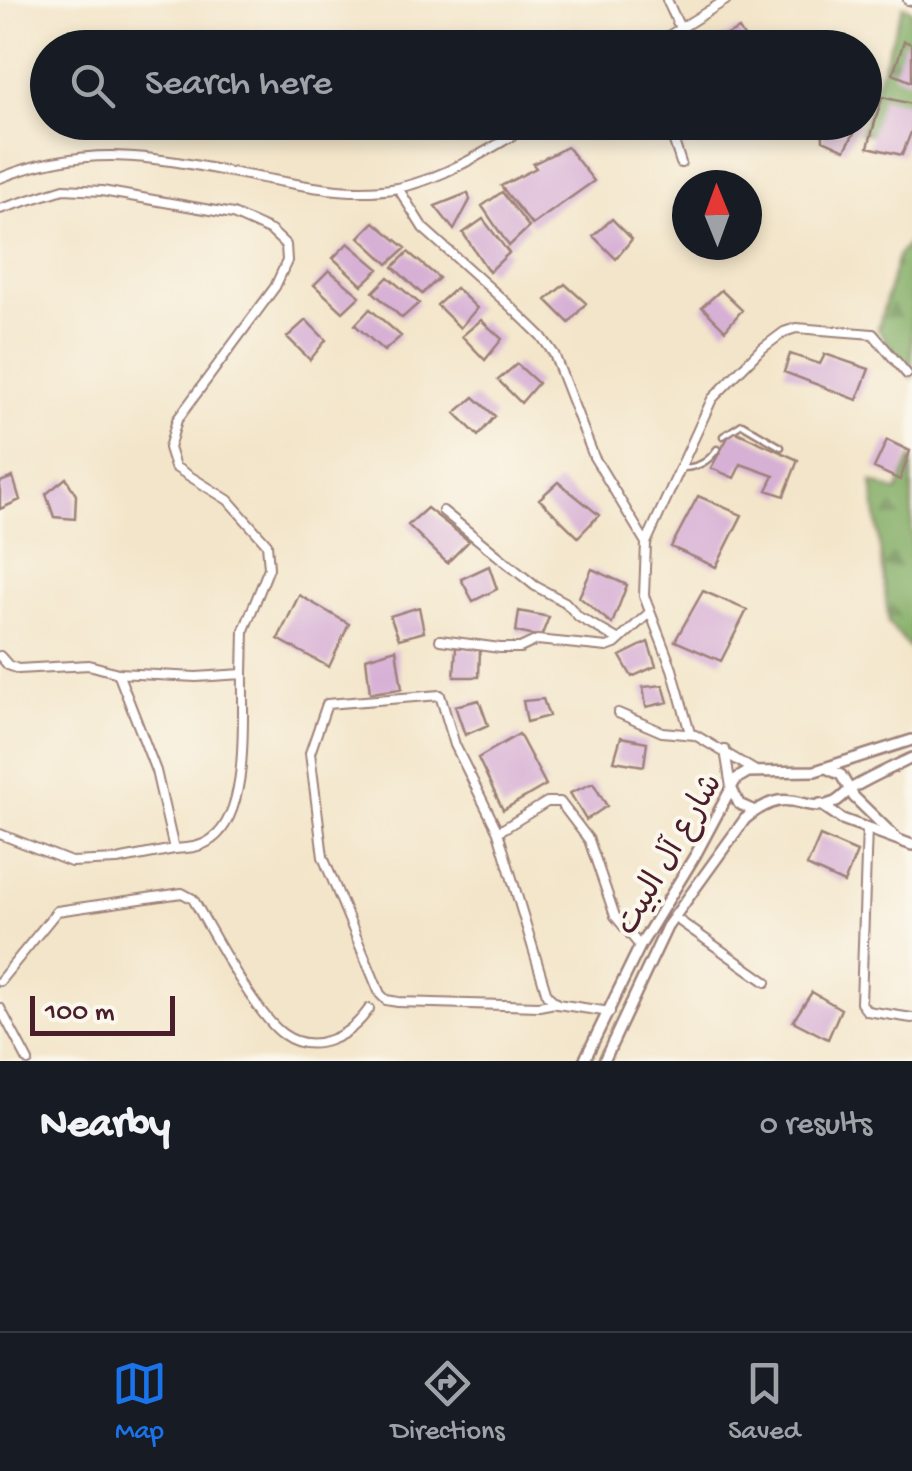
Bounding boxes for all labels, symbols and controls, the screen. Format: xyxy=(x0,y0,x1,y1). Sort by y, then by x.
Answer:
search box xyxy=(30,30,882,140)
icon: search xyxy=(65,58,120,113)
text: Search here xyxy=(145,63,332,107)
north arrow xyxy=(672,170,762,260)
street label: شارع آل البيت xyxy=(608,767,733,943)
scale bar xyxy=(30,991,175,1036)
text: 100 m xyxy=(45,997,115,1030)
text: Nearby xyxy=(40,1102,170,1151)
text: 0 results xyxy=(760,1107,872,1145)
tab: Map xyxy=(112,1356,167,1449)
tab: Directions xyxy=(391,1356,505,1449)
tab: Saved xyxy=(728,1356,800,1449)

